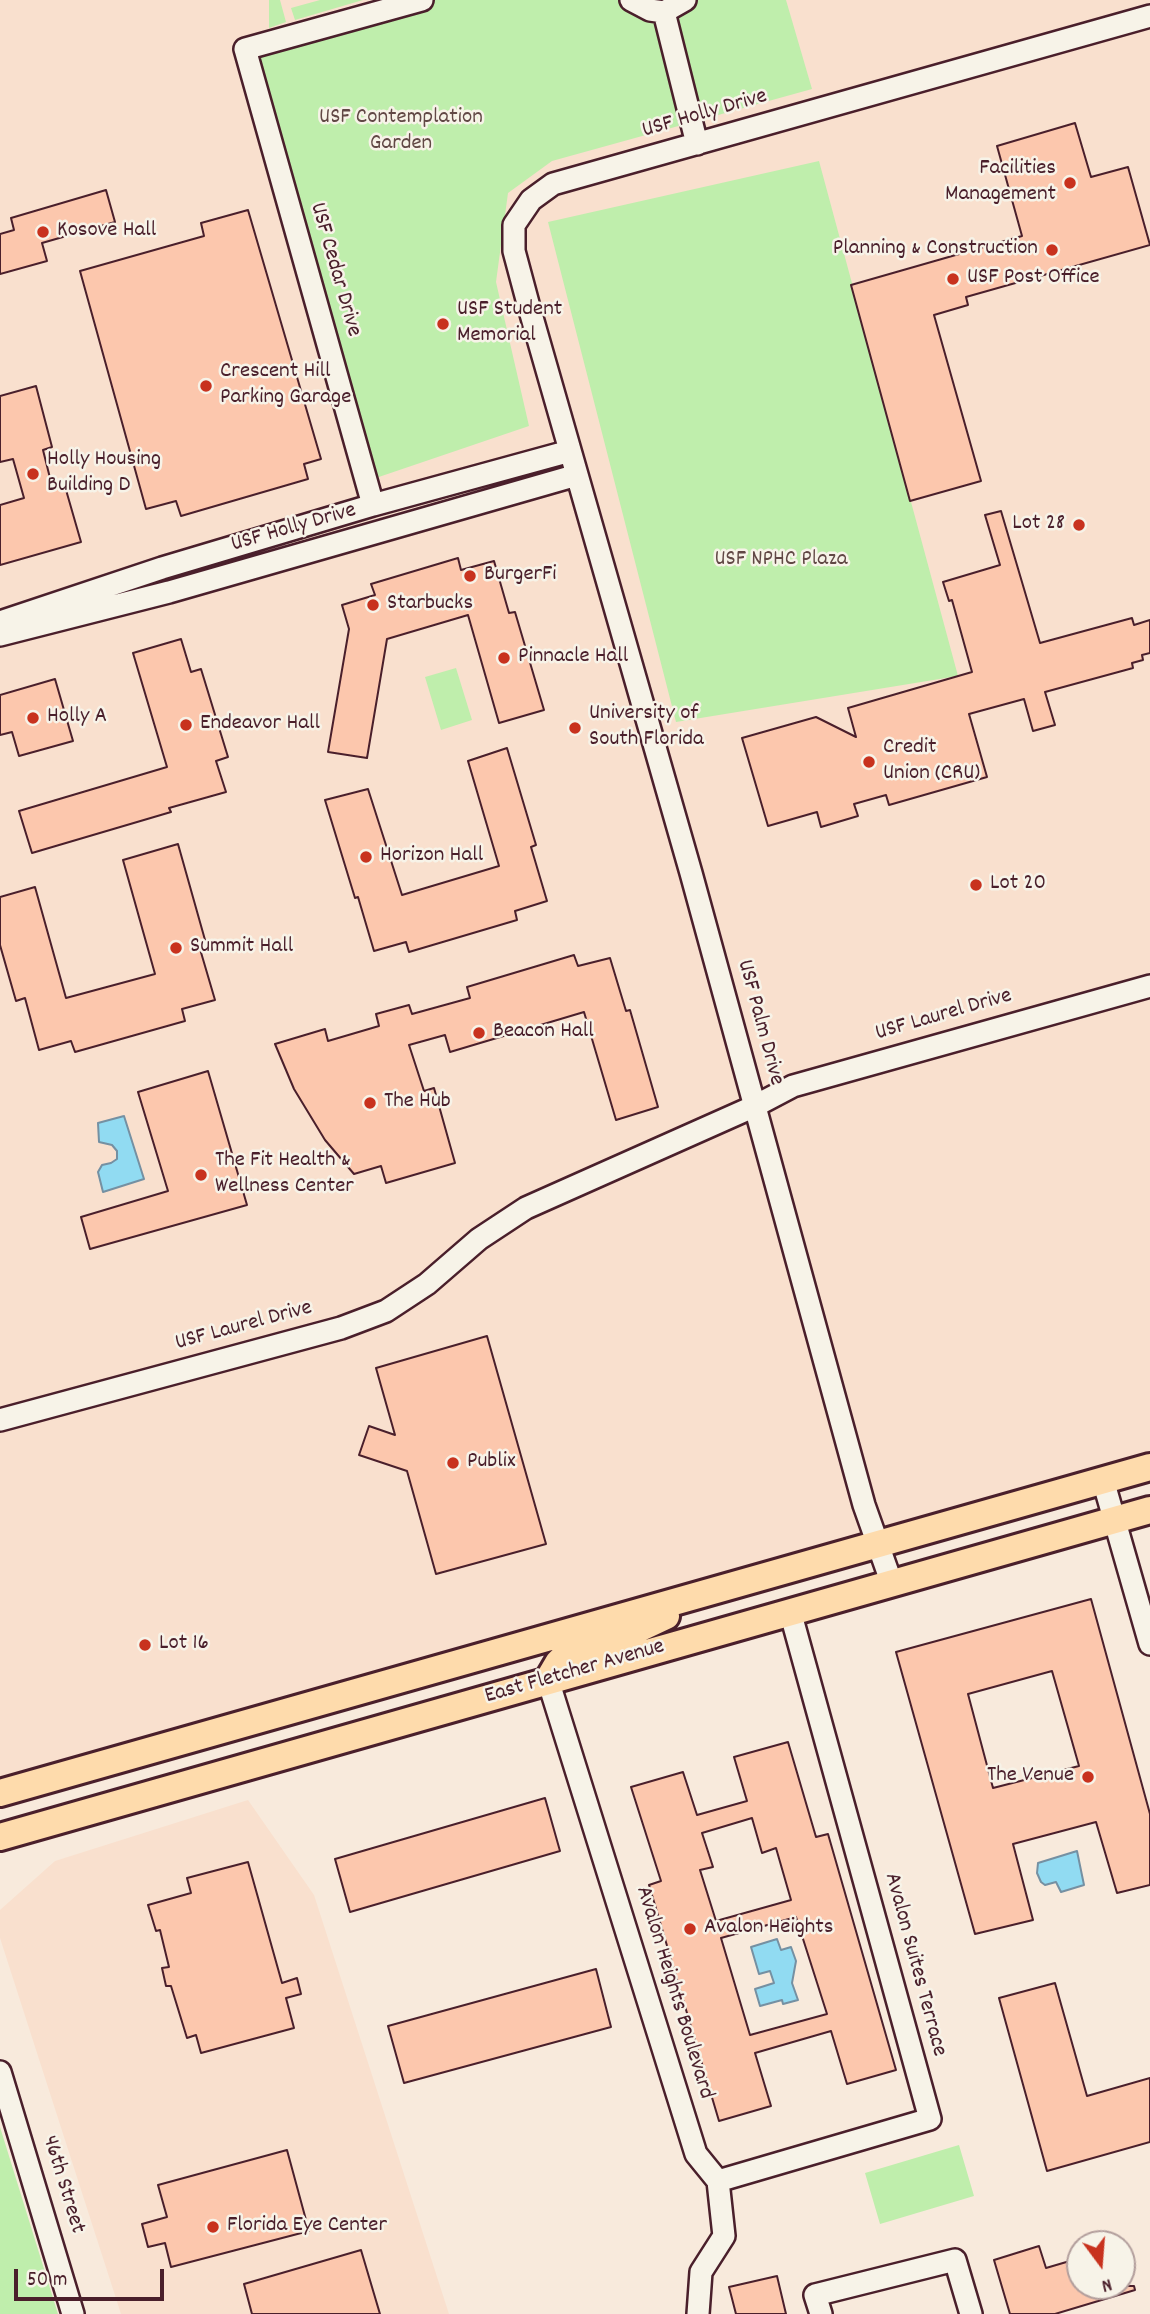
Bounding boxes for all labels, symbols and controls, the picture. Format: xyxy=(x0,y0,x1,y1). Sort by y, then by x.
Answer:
street label: USF Holly Drive xyxy=(639,84,771,146)
park label: USF Contemplation Garden xyxy=(319,105,483,159)
place label: Facilities Management xyxy=(945,156,1056,210)
marker: Facilities Management xyxy=(1062,175,1078,191)
street label: USF Cedar Drive xyxy=(302,200,366,340)
place label: Kosove Hall xyxy=(57,218,156,246)
marker: Kosove Hall xyxy=(35,224,51,240)
place label: Planning & Construction xyxy=(833,236,1038,264)
marker: Planning & Construction xyxy=(1044,242,1060,258)
place label: USF Post Office xyxy=(967,265,1100,293)
marker: USF Post Office xyxy=(945,271,961,287)
place label: USF Student Memorial xyxy=(457,297,562,351)
marker: USF Student Memorial xyxy=(435,316,451,332)
place label: Crescent Hill Parking Garage xyxy=(220,359,351,413)
marker: Crescent Hill Parking Garage xyxy=(198,378,214,394)
place label: Holly Housing Building D xyxy=(47,447,161,501)
marker: Holly Housing Building D xyxy=(25,466,41,482)
street label: USF Holly Drive xyxy=(228,498,360,560)
place label: Lot 28 xyxy=(1012,511,1065,539)
marker: Lot 28 xyxy=(1071,517,1087,533)
park label: USF NPHC Plaza xyxy=(714,547,848,575)
place label: BurgerFi xyxy=(484,562,557,590)
marker: BurgerFi xyxy=(462,568,478,584)
place label: Starbucks xyxy=(387,591,473,619)
marker: Starbucks xyxy=(365,597,381,613)
place label: Pinnacle Hall xyxy=(518,644,628,672)
marker: Pinnacle Hall xyxy=(496,650,512,666)
place label: University of South Florida xyxy=(589,701,704,755)
place label: Holly A xyxy=(47,704,107,732)
marker: Holly A xyxy=(25,710,41,726)
place label: Endeavor Hall xyxy=(200,711,320,739)
marker: Endeavor Hall xyxy=(178,717,194,733)
marker: University of South Florida xyxy=(567,720,583,736)
place label: Credit Union (CRU) xyxy=(883,735,980,789)
marker: Credit Union (CRU) xyxy=(861,754,877,770)
place label: Horizon Hall xyxy=(380,843,483,871)
marker: Horizon Hall xyxy=(358,849,374,865)
place label: Lot 20 xyxy=(990,871,1046,899)
marker: Lot 20 xyxy=(968,877,984,893)
place label: Summit Hall xyxy=(190,934,293,962)
marker: Summit Hall xyxy=(168,940,184,956)
street label: USF Palm Drive xyxy=(729,957,789,1089)
street label: USF Laurel Drive xyxy=(873,983,1015,1049)
place label: Beacon Hall xyxy=(493,1019,594,1047)
marker: Beacon Hall xyxy=(471,1025,487,1041)
place label: The Hub xyxy=(384,1089,451,1117)
marker: The Hub xyxy=(362,1095,378,1111)
place label: The Fit Health & Wellness Center xyxy=(215,1148,354,1202)
marker: The Fit Health & Wellness Center xyxy=(193,1167,209,1183)
street label: USF Laurel Drive xyxy=(173,1295,315,1359)
place label: Publix xyxy=(467,1449,516,1477)
marker: Publix xyxy=(445,1455,461,1471)
place label: Lot 16 xyxy=(159,1631,209,1659)
street label: East Fletcher Avenue xyxy=(482,1634,668,1712)
marker: Lot 16 xyxy=(137,1637,153,1653)
place label: The Venue xyxy=(987,1763,1074,1791)
marker: The Venue xyxy=(1080,1769,1096,1785)
street label: Avalon Suites Terrace xyxy=(876,1870,952,2060)
street label: Avalon Heights Boulevard xyxy=(627,1883,719,2103)
place label: Avalon Heights xyxy=(704,1915,833,1943)
marker: Avalon Heights xyxy=(682,1921,698,1937)
street label: 46th Street xyxy=(34,2133,90,2237)
place label: Florida Eye Center xyxy=(227,2213,387,2241)
marker: Florida Eye Center xyxy=(205,2219,221,2235)
north arrow xyxy=(1066,2230,1136,2300)
scale bar xyxy=(18,2254,168,2298)
text: 50 m xyxy=(27,2266,67,2296)
text: N xyxy=(1098,2269,1115,2298)

